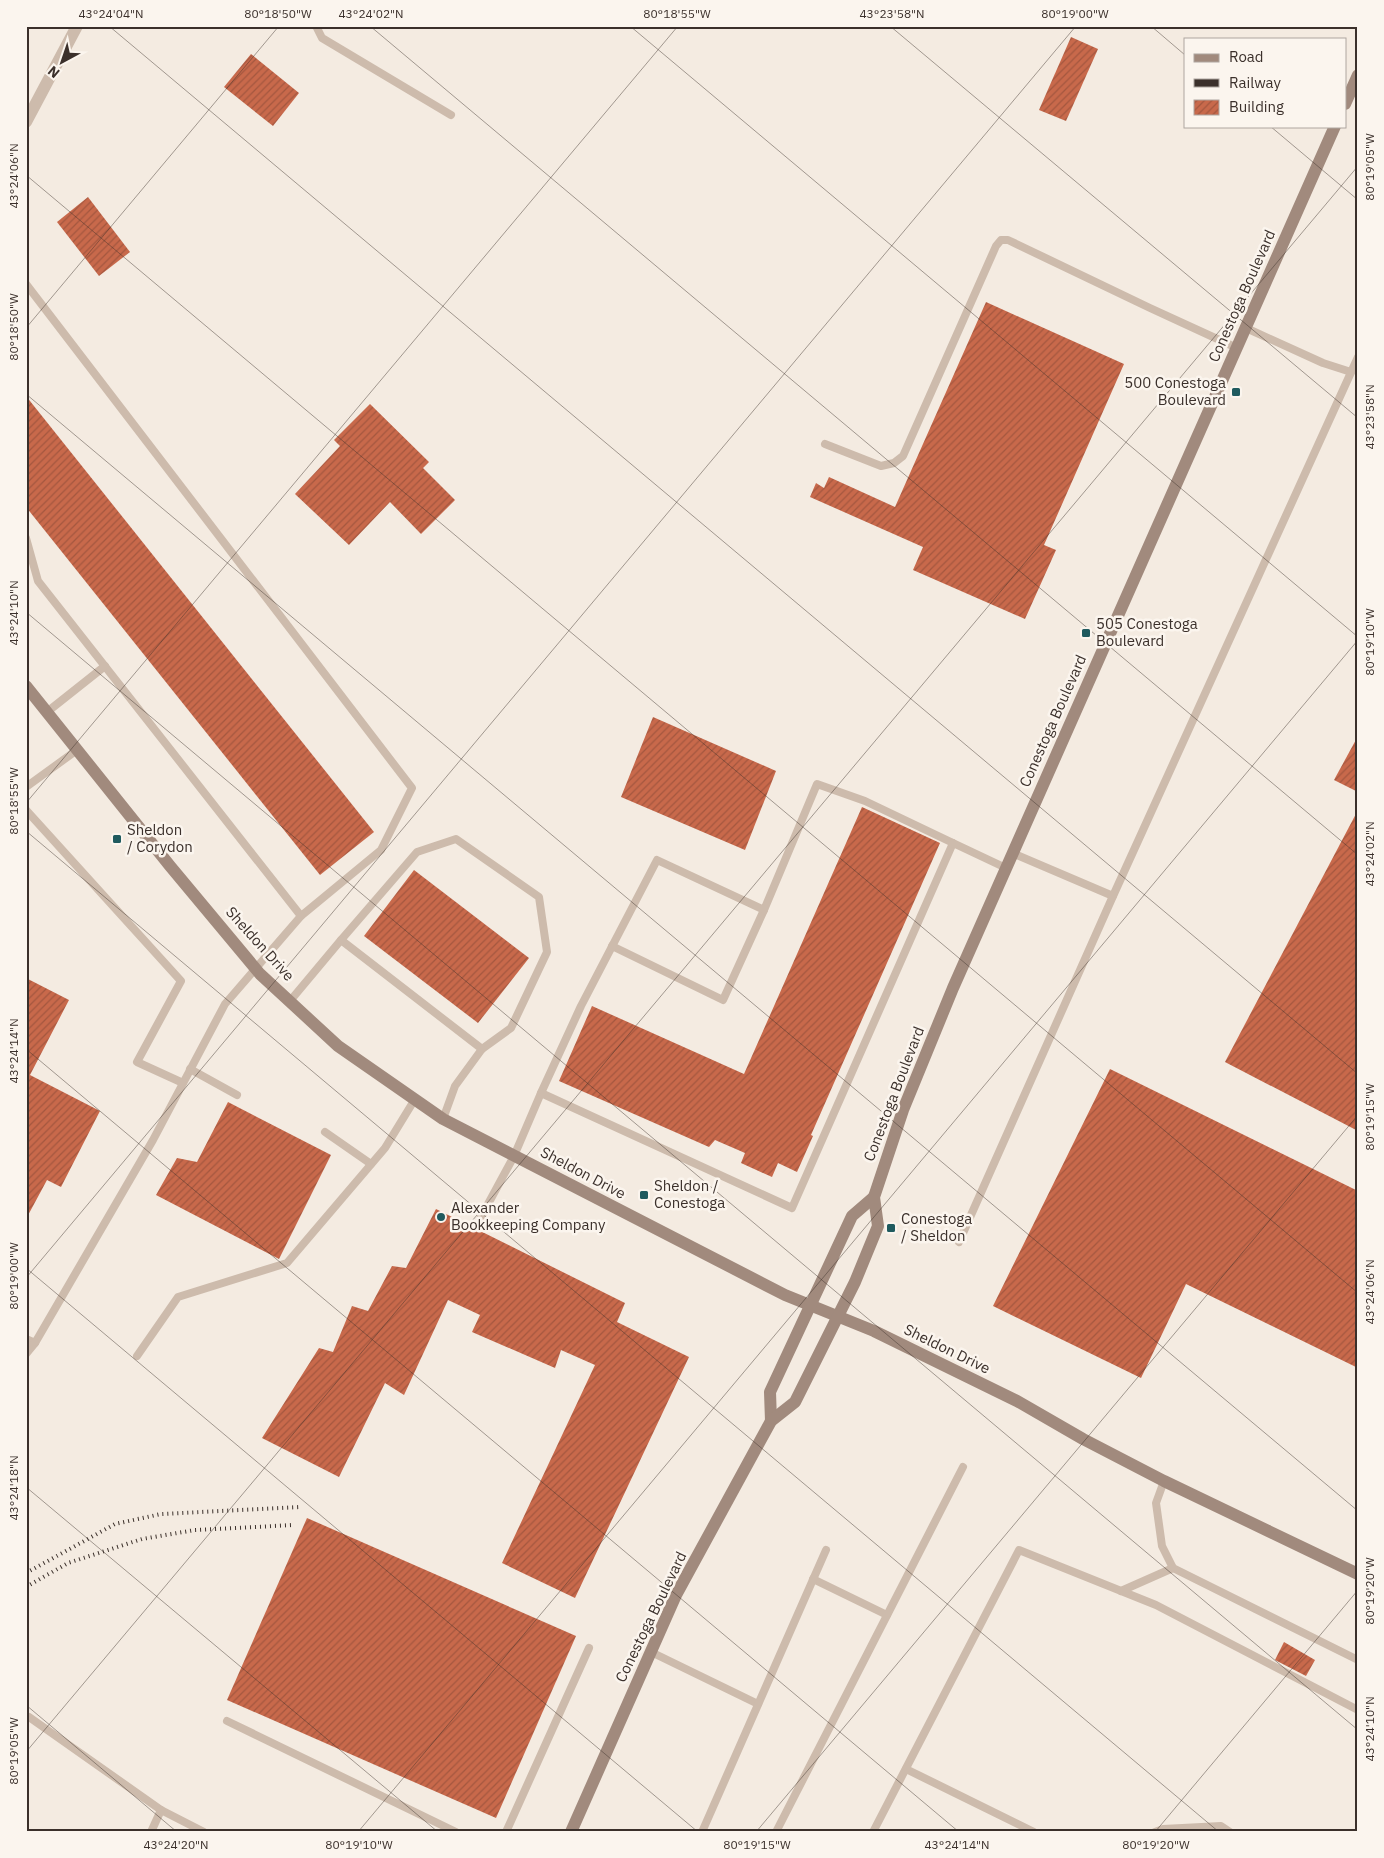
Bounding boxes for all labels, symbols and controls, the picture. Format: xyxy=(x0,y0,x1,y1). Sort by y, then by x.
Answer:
text: 43°24'04"N xyxy=(78,6,144,21)
text: 80°18'50"W xyxy=(244,6,312,21)
text: 43°24'02"N xyxy=(338,6,404,21)
text: 80°18'55"W xyxy=(643,6,711,21)
text: 43°23'58"N xyxy=(859,6,925,21)
text: 80°19'00"W xyxy=(1041,6,1109,21)
north arrow xyxy=(38,38,88,88)
legend xyxy=(1184,38,1346,128)
text: Road xyxy=(1229,47,1264,66)
text: N xyxy=(44,62,63,82)
text: Railway xyxy=(1229,73,1282,92)
text: Building xyxy=(1229,97,1284,116)
text: 80°19'05"W xyxy=(1362,133,1377,201)
text: 43°24'06"N xyxy=(6,143,21,209)
street label: Conestoga Boulevard xyxy=(1204,227,1279,365)
text: 80°18'50"W xyxy=(6,293,21,361)
place label: 500 Conestoga Boulevard xyxy=(1124,373,1226,409)
text: 43°23'58"N xyxy=(1362,384,1377,450)
marker: 500 Conestoga Boulevard xyxy=(1230,386,1242,398)
text: 43°24'10"N xyxy=(6,580,21,646)
text: 80°19'10"W xyxy=(1362,608,1377,676)
place label: 505 Conestoga Boulevard xyxy=(1096,614,1198,650)
marker: 505 Conestoga Boulevard xyxy=(1080,627,1092,639)
street label: Conestoga Boulevard xyxy=(1015,652,1090,790)
text: 80°18'55"W xyxy=(6,767,21,835)
place label: Sheldon / Corydon xyxy=(127,820,193,856)
text: 43°24'02"N xyxy=(1362,821,1377,887)
marker: Sheldon / Corydon xyxy=(111,833,123,845)
street label: Sheldon Drive xyxy=(222,903,299,985)
text: 43°24'14"N xyxy=(6,1018,21,1084)
street label: Conestoga Boulevard xyxy=(859,1024,928,1164)
text: 80°19'15"W xyxy=(1362,1083,1377,1151)
street label: Sheldon Drive xyxy=(537,1142,629,1203)
place label: Sheldon / Conestoga xyxy=(654,1176,725,1212)
marker: Sheldon / Conestoga xyxy=(638,1189,650,1201)
place label: Alexander Bookkeeping Company xyxy=(451,1198,606,1234)
place label: Conestoga / Sheldon xyxy=(901,1209,972,1245)
marker: Alexander Bookkeeping Company xyxy=(435,1211,447,1223)
marker: Conestoga / Sheldon xyxy=(885,1222,897,1234)
text: 80°19'00"W xyxy=(6,1242,21,1310)
text: 43°24'06"N xyxy=(1362,1259,1377,1325)
street label: Sheldon Drive xyxy=(901,1320,993,1378)
text: 43°24'18"N xyxy=(6,1455,21,1521)
street label: Conestoga Boulevard xyxy=(611,1548,690,1685)
text: 80°19'20"W xyxy=(1362,1557,1377,1625)
text: 43°24'10"N xyxy=(1362,1696,1377,1762)
text: 80°19'05"W xyxy=(6,1717,21,1785)
text: 43°24'20"N xyxy=(143,1837,209,1852)
text: 80°19'10"W xyxy=(325,1837,393,1852)
text: 80°19'15"W xyxy=(723,1837,791,1852)
text: 43°24'14"N xyxy=(924,1837,990,1852)
text: 80°19'20"W xyxy=(1122,1837,1190,1852)

